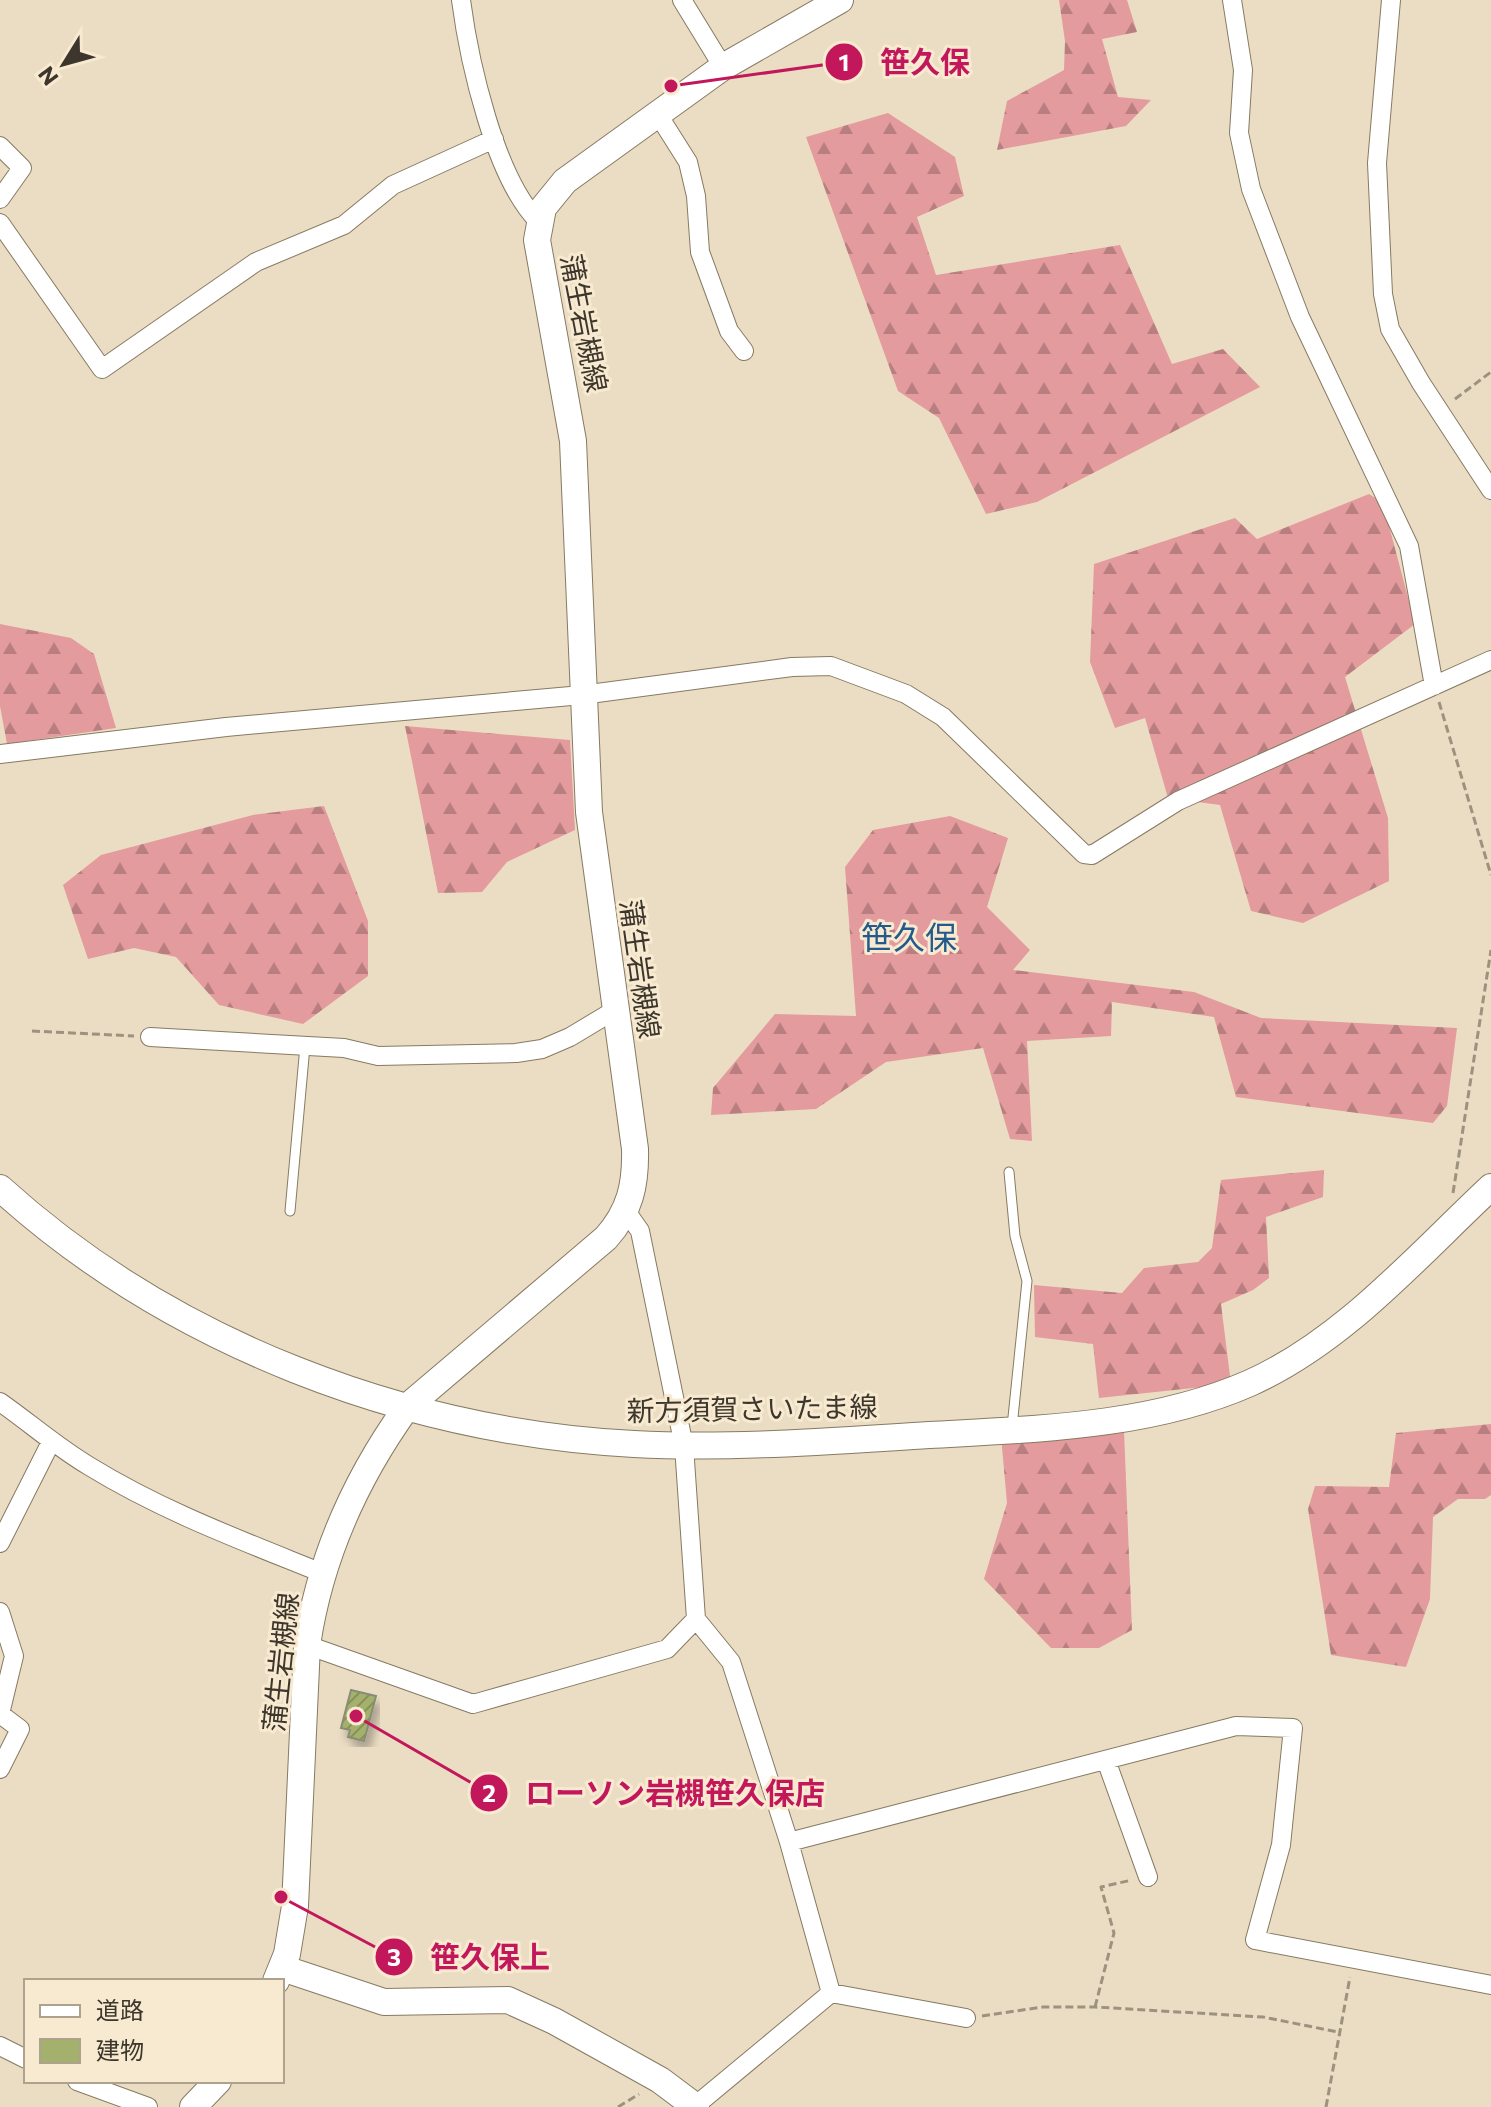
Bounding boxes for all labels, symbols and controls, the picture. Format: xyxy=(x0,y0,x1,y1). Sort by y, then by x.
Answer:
north arrow xyxy=(24,24,104,104)
callout: 笹久保 xyxy=(824,35,986,89)
text: 笹久保 xyxy=(880,42,970,79)
text: 1 xyxy=(839,47,849,76)
text: N xyxy=(32,62,63,91)
street label: 蒲生岩槻線 xyxy=(555,251,615,395)
street label: 蒲生岩槻線 xyxy=(614,897,668,1041)
district label: 笹久保 xyxy=(861,916,957,956)
street label: 新方須賀さいたま線 xyxy=(626,1389,878,1427)
street label: 蒲生岩槻線 xyxy=(256,1591,304,1733)
callout: ローソン岩槻笹久保店 xyxy=(469,1766,841,1820)
text: ローソン岩槻笹久保店 xyxy=(525,1773,825,1810)
text: 2 xyxy=(482,1778,496,1807)
callout: 笹久保上 xyxy=(374,1930,566,1984)
text: 笹久保上 xyxy=(430,1937,550,1974)
text: 3 xyxy=(387,1942,401,1971)
legend xyxy=(24,1979,284,2083)
text: 道路 xyxy=(96,1995,144,2024)
text: 建物 xyxy=(96,2035,144,2064)

